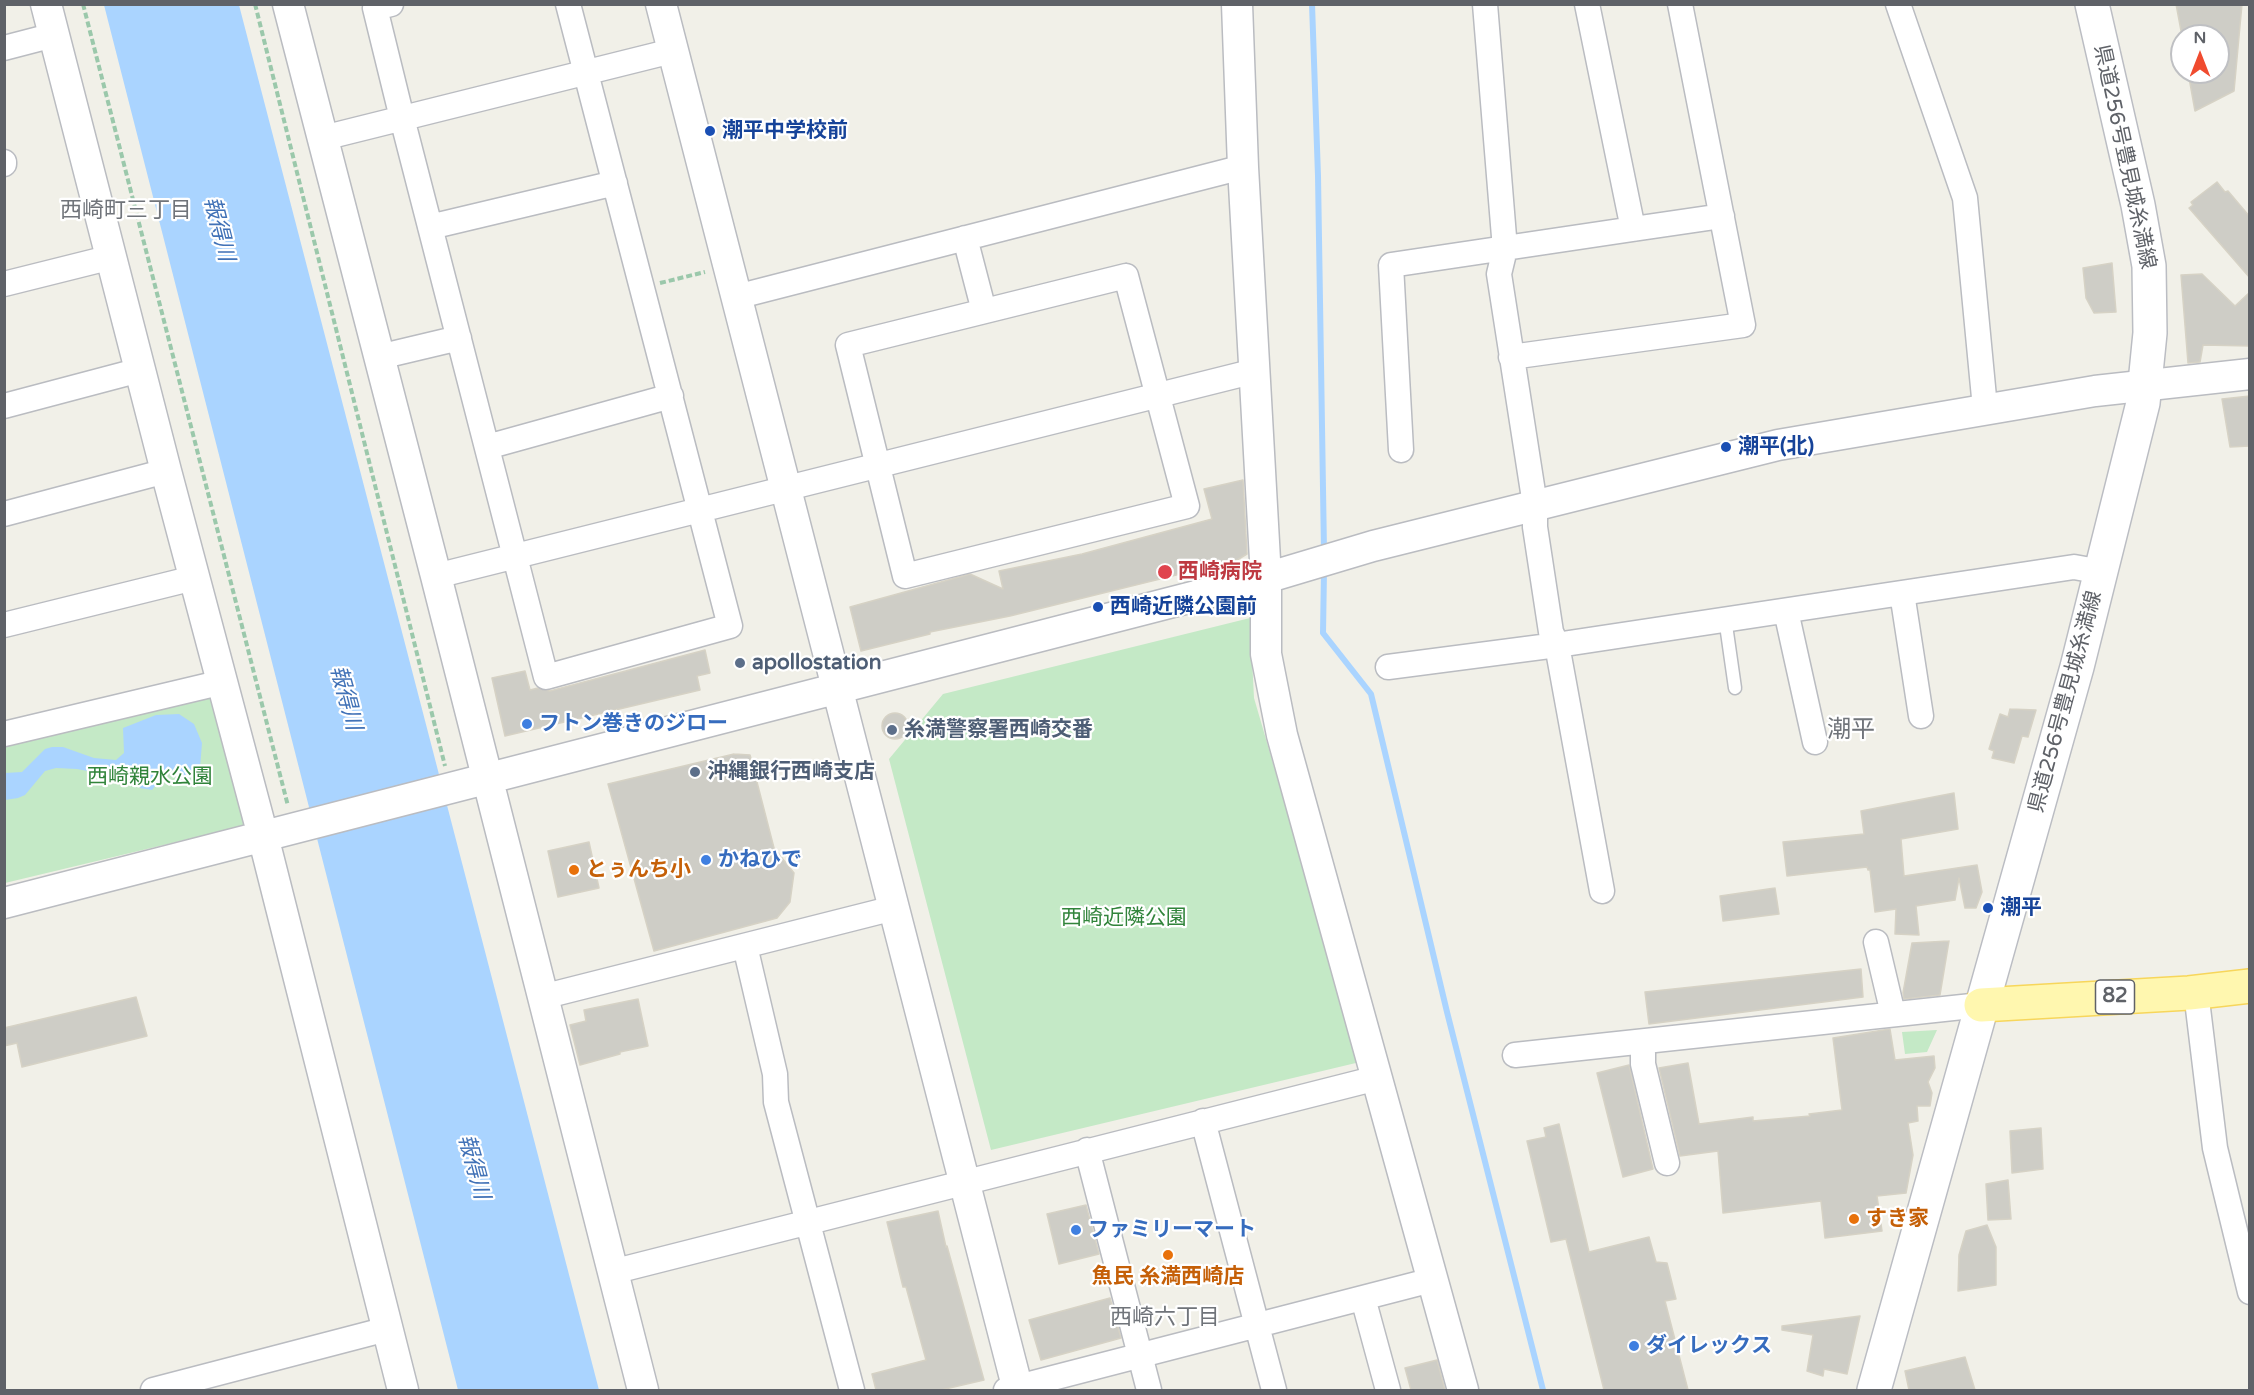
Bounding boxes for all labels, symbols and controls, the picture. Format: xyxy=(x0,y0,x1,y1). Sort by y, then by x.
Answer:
north arrow xyxy=(2170,24,2230,84)
text: N xyxy=(2194,28,2206,48)
street label: 県道256号豊見城糸満線 xyxy=(2088,43,2160,271)
place label: 潮平中学校前 xyxy=(722,118,848,144)
marker: 潮平中学校前 xyxy=(703,124,717,138)
water label: 報得川 xyxy=(197,194,239,264)
district label: 西崎町三丁目 xyxy=(60,198,192,224)
place label: 潮平(北) xyxy=(1738,434,1814,460)
marker: 潮平(北) xyxy=(1719,440,1733,454)
place label: 西崎病院 xyxy=(1178,559,1262,585)
marker: 西崎病院 xyxy=(1156,563,1174,581)
street label: 県道256号豊見城糸満線 xyxy=(2024,588,2108,816)
place label: 西崎近隣公園前 xyxy=(1110,594,1257,620)
marker: 西崎近隣公園前 xyxy=(1091,600,1105,614)
place label: apollostation xyxy=(752,650,881,676)
marker: apollostation xyxy=(733,656,747,670)
water label: 報得川 xyxy=(324,663,366,733)
place label: フトン巻きのジロー xyxy=(539,711,728,737)
marker: フトン巻きのジロー xyxy=(520,717,534,731)
place label: 糸満警察署西崎交番 xyxy=(904,717,1093,743)
district label: 潮平 xyxy=(1827,717,1875,745)
marker: 糸満警察署西崎交番 xyxy=(885,723,899,737)
place label: 沖縄銀行西崎支店 xyxy=(707,759,875,785)
park label: 西崎親水公園 xyxy=(87,764,213,790)
marker: 沖縄銀行西崎支店 xyxy=(688,765,702,779)
place label: かねひで xyxy=(718,847,802,873)
marker: かねひで xyxy=(699,853,713,867)
place label: とぅんち小 xyxy=(586,857,691,883)
marker: とぅんち小 xyxy=(567,863,581,877)
place label: 潮平 xyxy=(2000,895,2042,921)
marker: 潮平 xyxy=(1981,901,1995,915)
park label: 西崎近隣公園 xyxy=(1061,905,1187,931)
road number: 82 xyxy=(2096,980,2134,1014)
water label: 報得川 xyxy=(452,1132,494,1202)
place label: すき家 xyxy=(1866,1206,1929,1232)
marker: すき家 xyxy=(1847,1212,1861,1226)
place label: ファミリーマート xyxy=(1088,1217,1256,1243)
marker: ファミリーマート xyxy=(1069,1223,1083,1237)
marker: 魚民 糸満西崎店 xyxy=(1161,1248,1175,1262)
place label: 魚民 糸満西崎店 xyxy=(1092,1264,1244,1290)
district label: 西崎六丁目 xyxy=(1110,1305,1220,1331)
place label: ダイレックス xyxy=(1646,1333,1772,1359)
marker: ダイレックス xyxy=(1627,1339,1641,1353)

